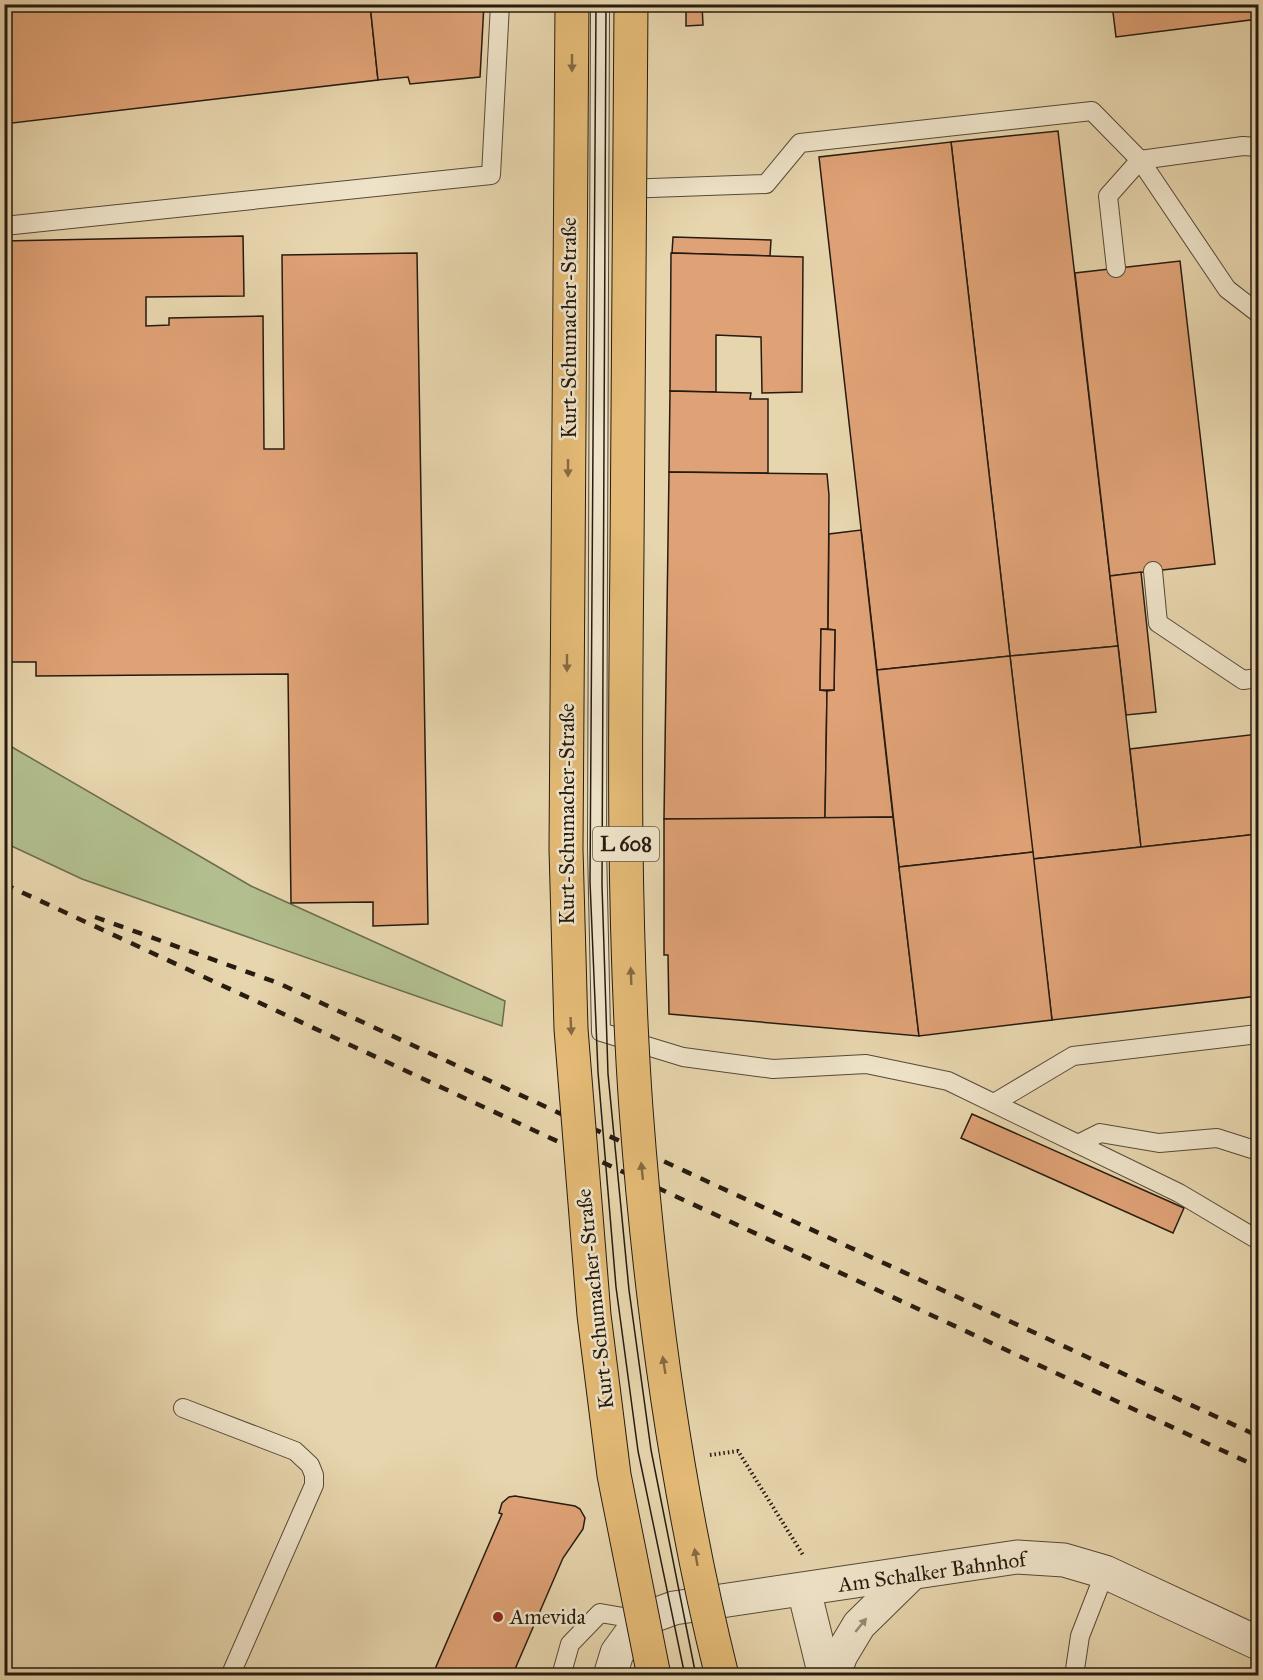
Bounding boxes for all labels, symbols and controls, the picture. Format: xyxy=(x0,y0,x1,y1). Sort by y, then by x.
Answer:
one-way arrow xyxy=(567,53,577,72)
street label: Kurt-Schumacher-Straße xyxy=(556,217,582,439)
one-way arrow xyxy=(563,458,573,477)
one-way arrow xyxy=(562,653,572,672)
street label: Kurt-Schumacher-Straße xyxy=(554,703,580,925)
road number: L 608 xyxy=(593,827,659,861)
one-way arrow xyxy=(626,967,635,986)
one-way arrow xyxy=(567,1016,576,1035)
one-way arrow xyxy=(637,1161,647,1180)
street label: Kurt-Schumacher-Straße xyxy=(570,1187,620,1410)
one-way arrow xyxy=(659,1355,668,1374)
street label: Am Schalker Bahnhof xyxy=(835,1546,1030,1598)
one-way arrow xyxy=(691,1547,700,1566)
place label: Amevida xyxy=(509,1604,586,1630)
marker: Amevida xyxy=(491,1610,505,1624)
one-way arrow xyxy=(854,1617,866,1632)

